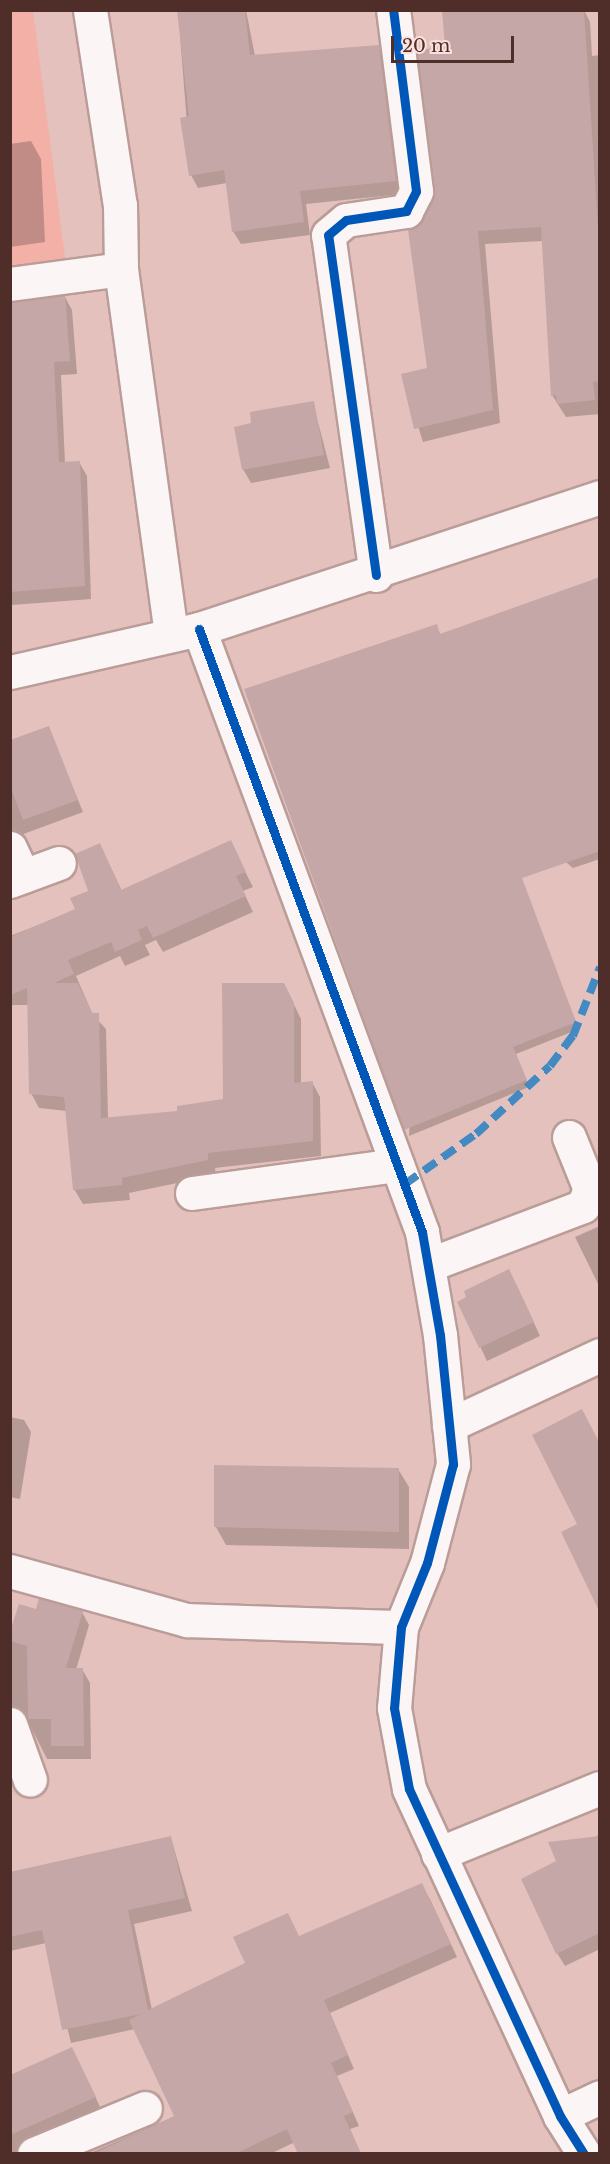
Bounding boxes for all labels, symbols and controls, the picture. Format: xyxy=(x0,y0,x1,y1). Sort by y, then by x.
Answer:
scale bar xyxy=(394,24,517,62)
text: 20 m xyxy=(402,35,450,57)

